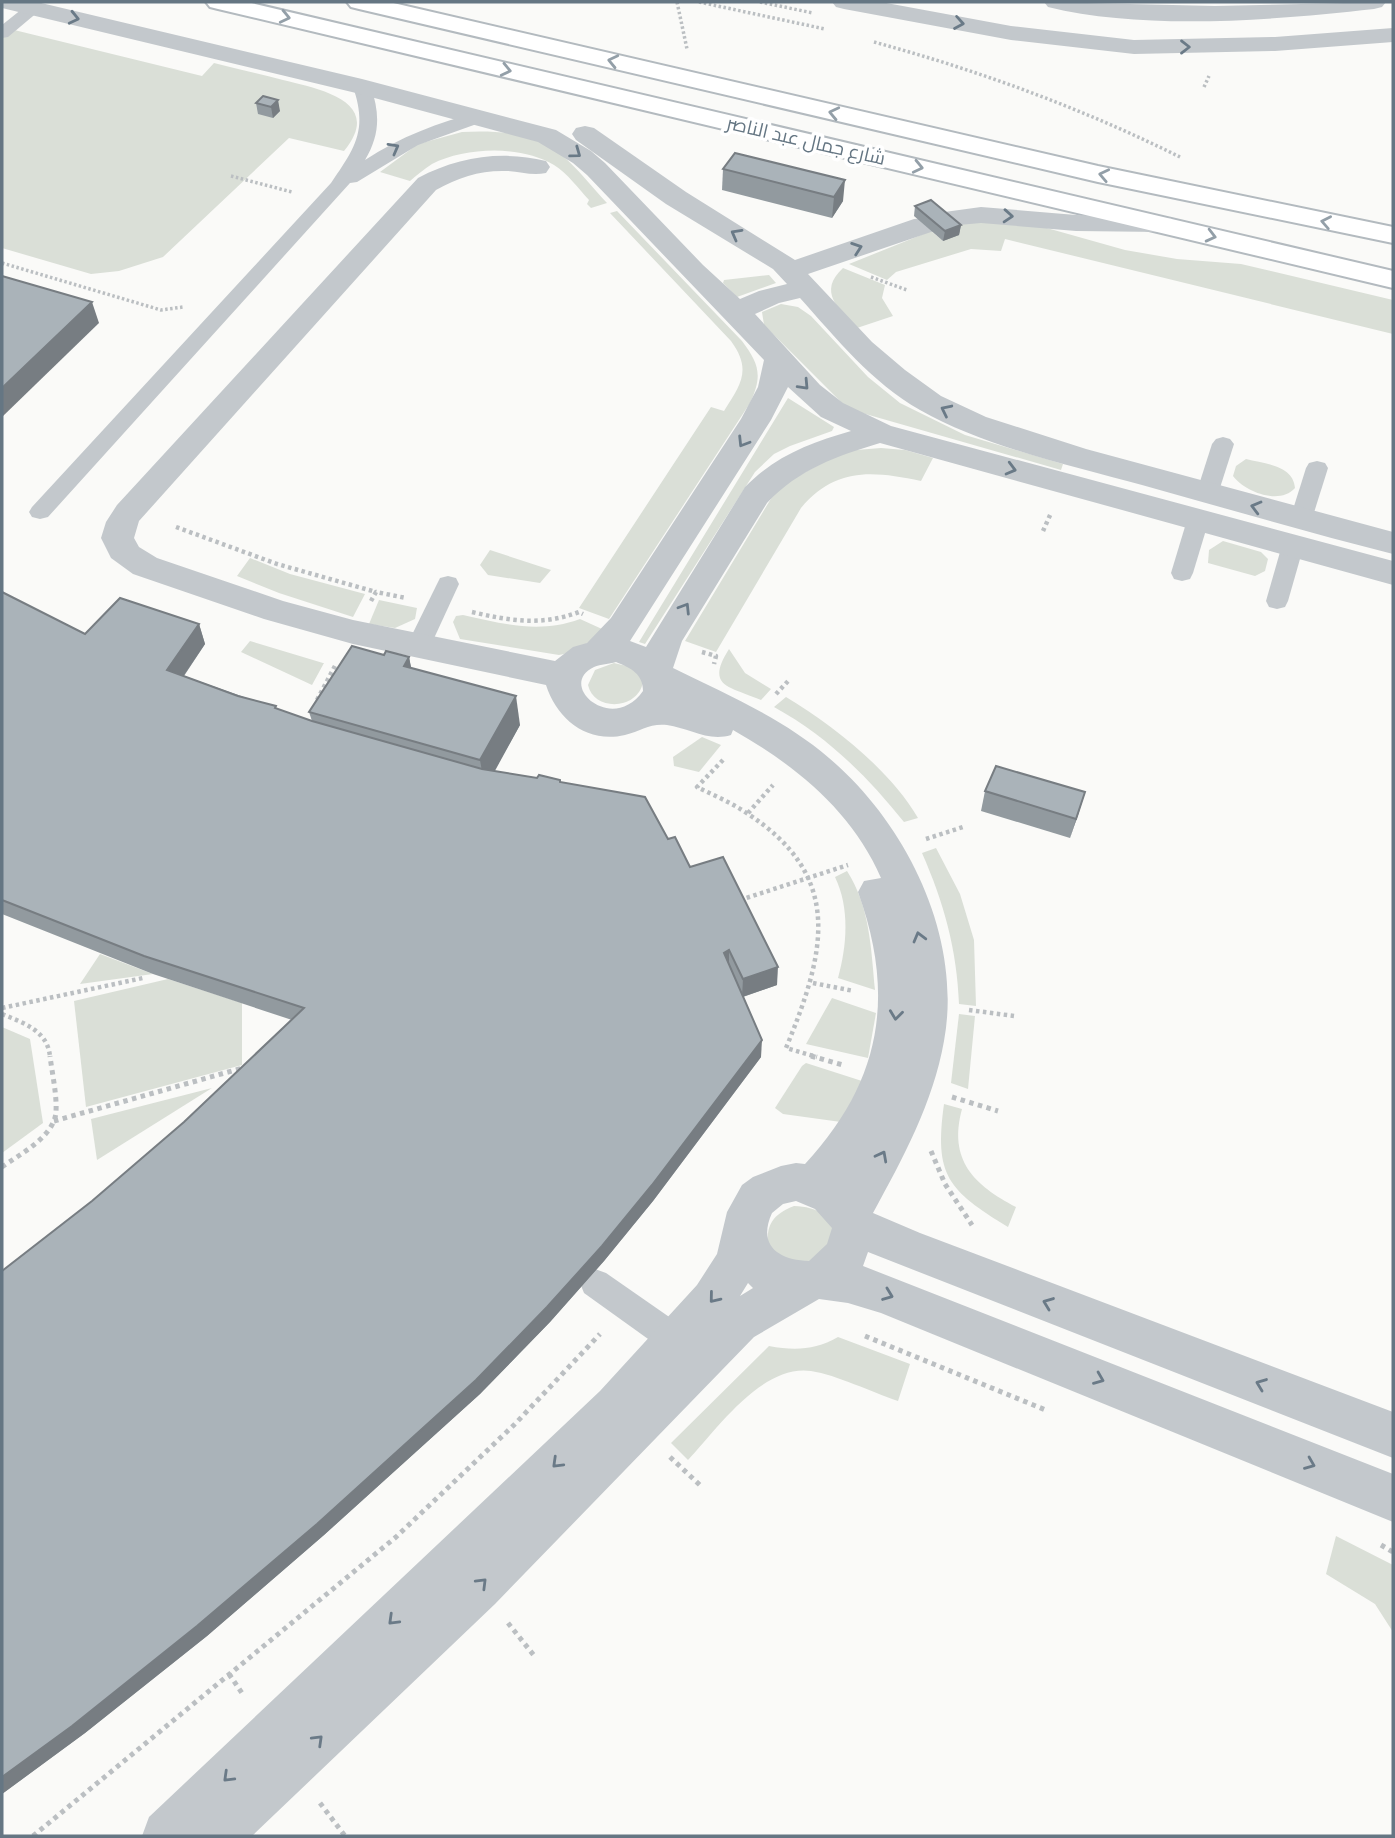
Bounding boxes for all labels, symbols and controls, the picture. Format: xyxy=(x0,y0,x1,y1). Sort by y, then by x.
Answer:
one-way arrow xyxy=(279,9,291,24)
one-way arrow xyxy=(68,10,80,24)
one-way arrow xyxy=(953,15,965,30)
one-way arrow xyxy=(1180,39,1190,55)
one-way arrow xyxy=(607,55,619,69)
one-way arrow xyxy=(500,61,512,76)
one-way arrow xyxy=(828,106,840,121)
street label: شارع جمال عبد الناصر xyxy=(723,110,888,172)
one-way arrow xyxy=(387,143,400,156)
one-way arrow xyxy=(568,145,581,157)
one-way arrow xyxy=(912,159,924,173)
one-way arrow xyxy=(1098,169,1110,184)
one-way arrow xyxy=(1003,208,1014,223)
one-way arrow xyxy=(1320,215,1332,230)
one-way arrow xyxy=(1205,228,1217,242)
one-way arrow xyxy=(731,229,743,242)
one-way arrow xyxy=(850,242,862,256)
one-way arrow xyxy=(795,377,808,390)
one-way arrow xyxy=(941,405,953,419)
one-way arrow xyxy=(738,434,751,447)
one-way arrow xyxy=(1005,461,1017,476)
one-way arrow xyxy=(1250,501,1262,515)
one-way arrow xyxy=(676,603,689,616)
one-way arrow xyxy=(912,931,927,943)
one-way arrow xyxy=(889,1009,904,1020)
one-way arrow xyxy=(873,1150,887,1163)
one-way arrow xyxy=(881,1287,893,1301)
one-way arrow xyxy=(710,1290,722,1303)
one-way arrow xyxy=(1043,1297,1055,1311)
one-way arrow xyxy=(1092,1371,1104,1385)
one-way arrow xyxy=(1255,1379,1267,1393)
one-way arrow xyxy=(552,1454,565,1467)
one-way arrow xyxy=(1303,1456,1316,1470)
one-way arrow xyxy=(474,1578,487,1591)
one-way arrow xyxy=(388,1611,401,1624)
one-way arrow xyxy=(310,1735,323,1748)
one-way arrow xyxy=(224,1769,237,1782)

